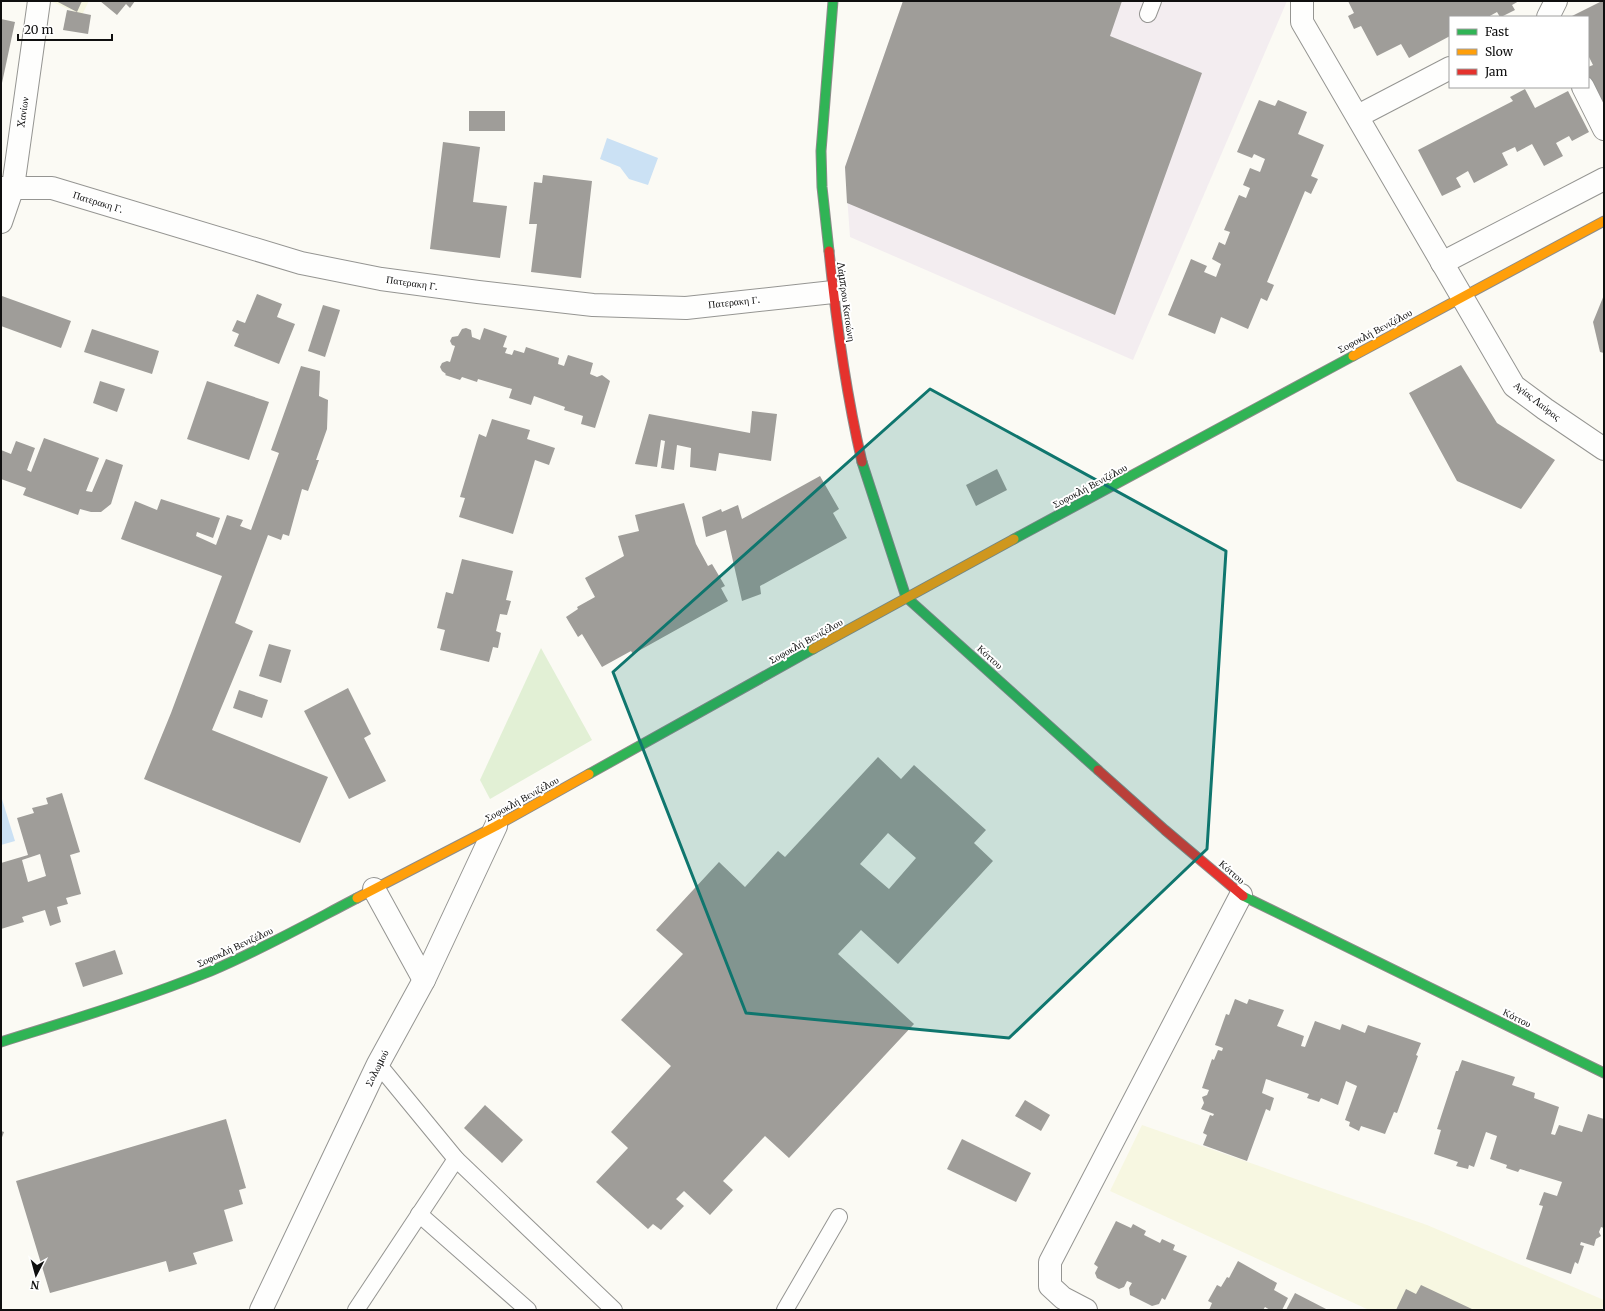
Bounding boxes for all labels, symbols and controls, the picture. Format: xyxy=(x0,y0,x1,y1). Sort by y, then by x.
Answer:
scale bar xyxy=(18,16,112,42)
legend xyxy=(1449,16,1589,88)
text: 20 m xyxy=(24,22,53,37)
text: Fast xyxy=(1485,24,1509,39)
text: Slow xyxy=(1485,44,1514,59)
text: Jam xyxy=(1484,64,1508,79)
street label: Χανίων xyxy=(14,95,32,128)
street label: Πατερακη Γ. xyxy=(71,188,125,216)
street label: Λάμπρου Κατσώνη xyxy=(834,260,858,343)
street label: Πατερακη Γ. xyxy=(385,273,439,293)
street label: Πατερακη Γ. xyxy=(708,293,760,311)
street label: Σοφοκλή Βενιζέλου xyxy=(1336,306,1414,356)
street label: Αγίας Λαύρας xyxy=(1511,379,1563,423)
street label: Σοφοκλή Βενιζέλου xyxy=(1051,461,1129,511)
street label: Σοφοκλή Βενιζέλου xyxy=(767,615,845,667)
street label: Κόττου xyxy=(974,642,1006,672)
street label: Σοφοκλή Βενιζέλου xyxy=(483,773,561,825)
street label: Κόττου xyxy=(1216,857,1248,887)
street label: Σοφοκλή Βενιζέλου xyxy=(195,924,275,970)
street label: Κόττου xyxy=(1501,1006,1533,1030)
street label: Σολωμού xyxy=(362,1047,392,1089)
north arrow xyxy=(16,1255,56,1295)
text: N xyxy=(30,1277,40,1292)

